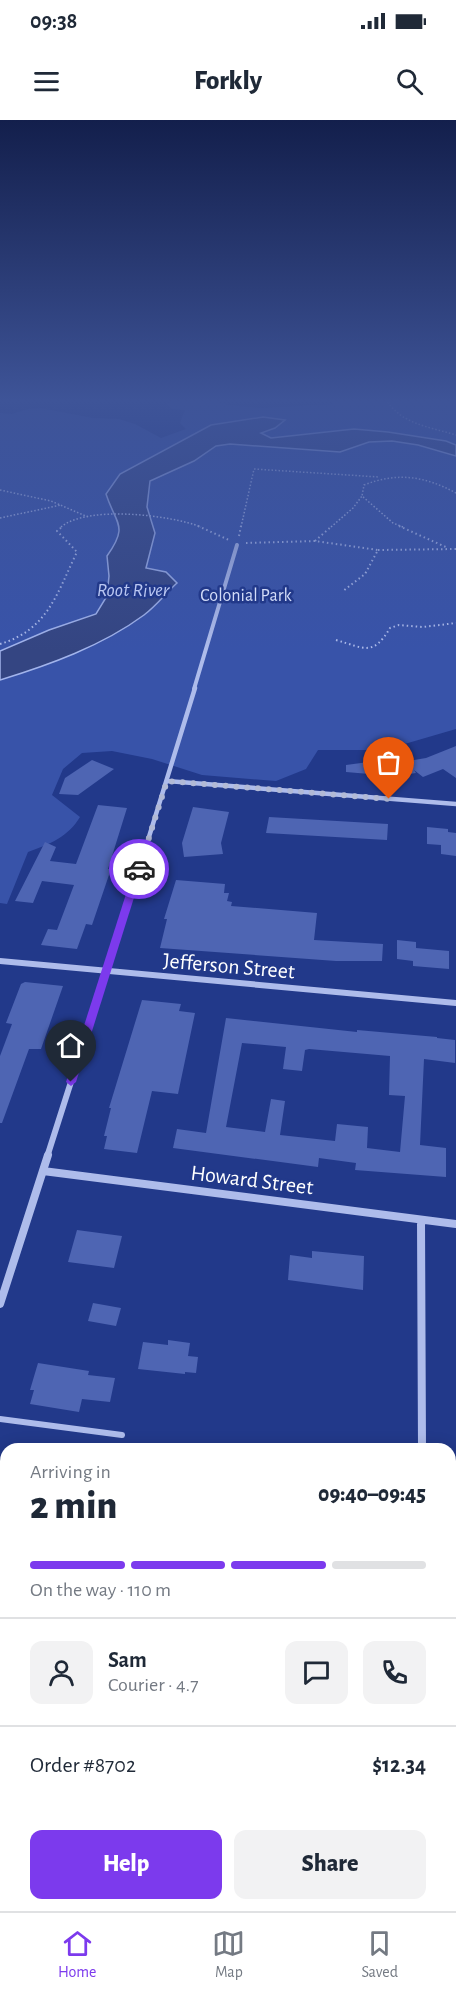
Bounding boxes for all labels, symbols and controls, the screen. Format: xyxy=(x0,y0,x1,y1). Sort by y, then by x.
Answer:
text: 09:38 xyxy=(30,10,77,32)
icon: menu xyxy=(30,65,63,98)
icon: search xyxy=(393,65,426,98)
text: Forkly xyxy=(194,67,262,94)
water label: Root River xyxy=(97,580,170,600)
park label: Colonial Park xyxy=(200,587,292,605)
pin xyxy=(363,737,414,799)
icon: bag xyxy=(372,746,405,779)
courier xyxy=(109,839,169,899)
icon: car xyxy=(123,853,156,886)
street label: Jefferson Street xyxy=(162,949,296,983)
pin xyxy=(45,1020,96,1082)
icon: home xyxy=(54,1029,87,1062)
street label: Howard Street xyxy=(189,1162,315,1198)
text: Arriving in xyxy=(30,1462,111,1482)
text: 09:40–09:45 xyxy=(318,1483,426,1505)
text: 2 min xyxy=(30,1487,117,1526)
text: On the way · 110 m xyxy=(30,1580,171,1600)
button: person xyxy=(30,1641,93,1704)
button: chat xyxy=(285,1641,348,1704)
button: phone xyxy=(363,1641,426,1704)
text: Sam xyxy=(108,1649,147,1671)
text: Courier · 4.7 xyxy=(108,1675,199,1695)
text: Order #8702 xyxy=(30,1754,136,1776)
text: $12.34 xyxy=(372,1754,426,1776)
button: Help xyxy=(30,1830,222,1899)
button: Share xyxy=(234,1830,426,1899)
tab: Home xyxy=(58,1927,96,1982)
tab: Map xyxy=(212,1927,245,1982)
tab: Saved xyxy=(361,1927,398,1982)

